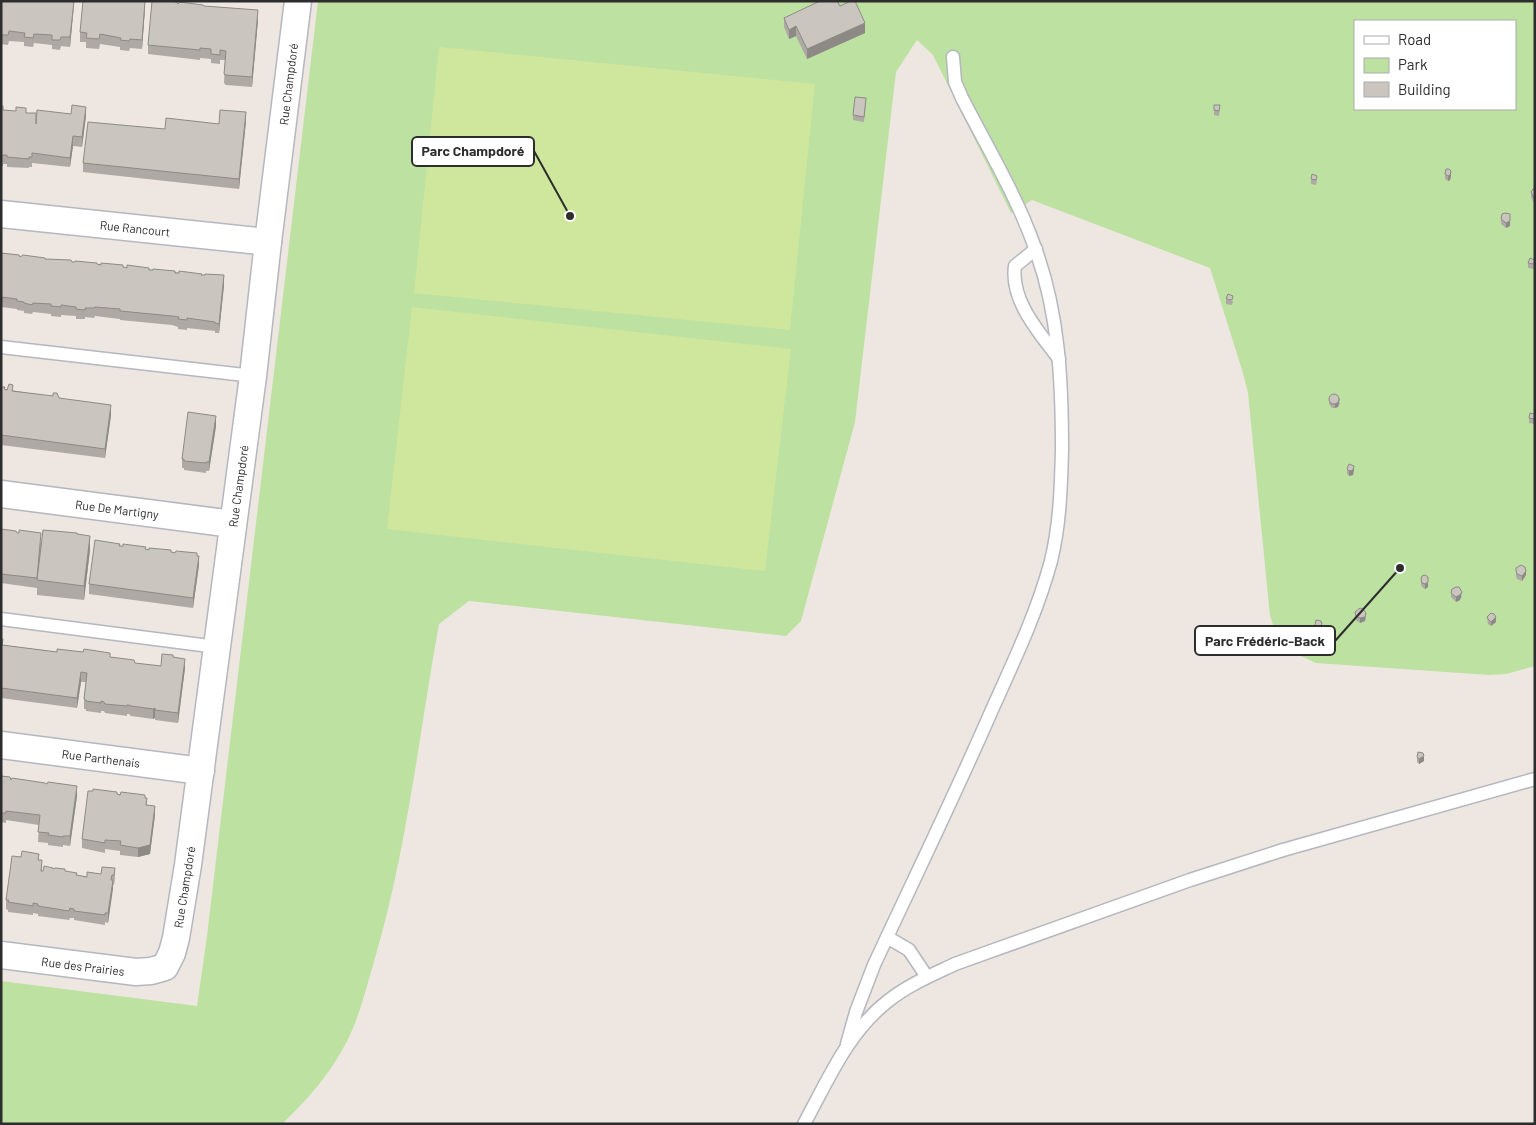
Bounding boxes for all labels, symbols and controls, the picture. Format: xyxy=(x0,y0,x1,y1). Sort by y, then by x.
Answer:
legend xyxy=(1354,20,1516,110)
text: Road xyxy=(1398,30,1431,48)
street label: Rue Champdoré xyxy=(276,42,300,126)
text: Park xyxy=(1398,55,1428,73)
text: Building xyxy=(1398,80,1451,98)
callout: Parc Champdoré xyxy=(412,137,534,166)
text: Parc Champdoré xyxy=(422,142,525,159)
street label: Rue Rancourt xyxy=(99,217,171,239)
street label: Rue Champdoré xyxy=(225,444,251,528)
street label: Rue De Martigny xyxy=(75,497,160,521)
callout: Parc Frédéric-Back xyxy=(1195,626,1335,655)
text: Parc Frédéric-Back xyxy=(1205,632,1326,649)
street label: Rue Parthenais xyxy=(61,746,141,770)
street label: Rue Champdoré xyxy=(171,845,197,929)
street label: Rue des Prairies xyxy=(41,954,126,978)

